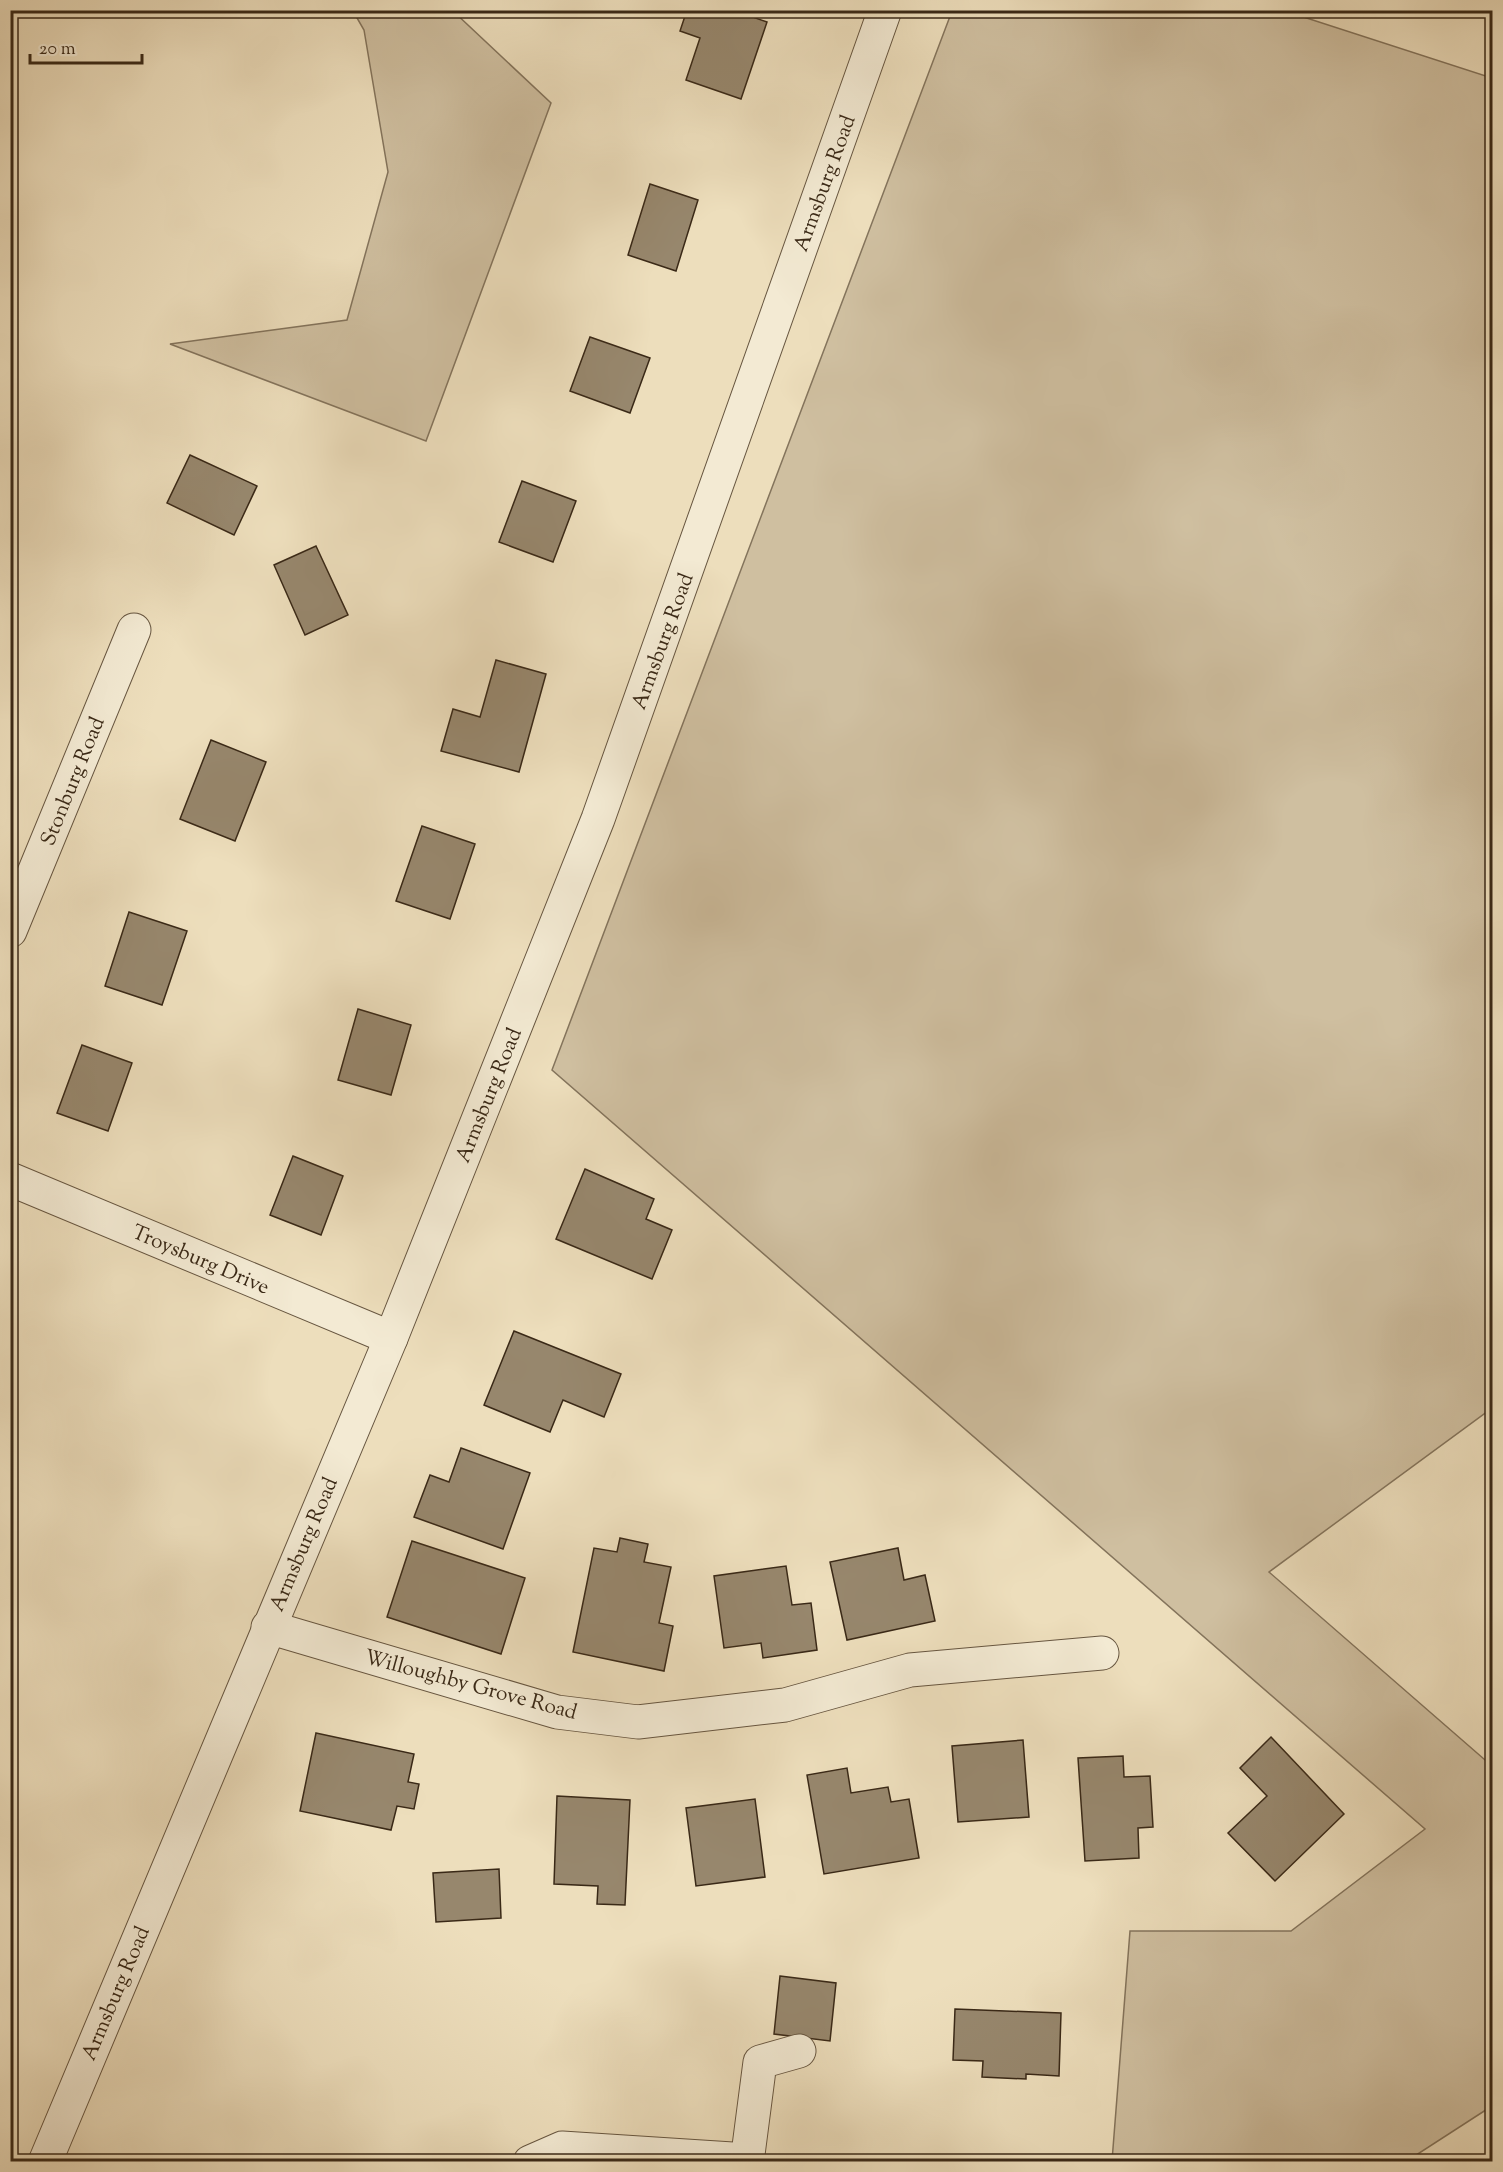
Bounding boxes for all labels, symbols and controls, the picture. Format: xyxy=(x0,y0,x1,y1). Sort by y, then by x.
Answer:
scale bar xyxy=(30,27,142,65)
text: 20 m xyxy=(39,37,76,63)
street label: Armsburg Road xyxy=(787,111,865,256)
street label: Armsburg Road xyxy=(625,569,703,714)
street label: Stonburg Road xyxy=(34,713,113,851)
street label: Armsburg Road xyxy=(449,1024,531,1168)
street label: Troysburg Drive xyxy=(127,1218,274,1303)
street label: Armsburg Road xyxy=(263,1473,347,1617)
street label: Willoughby Grove Road xyxy=(361,1643,580,1729)
street label: Armsburg Road xyxy=(75,1922,159,2066)

